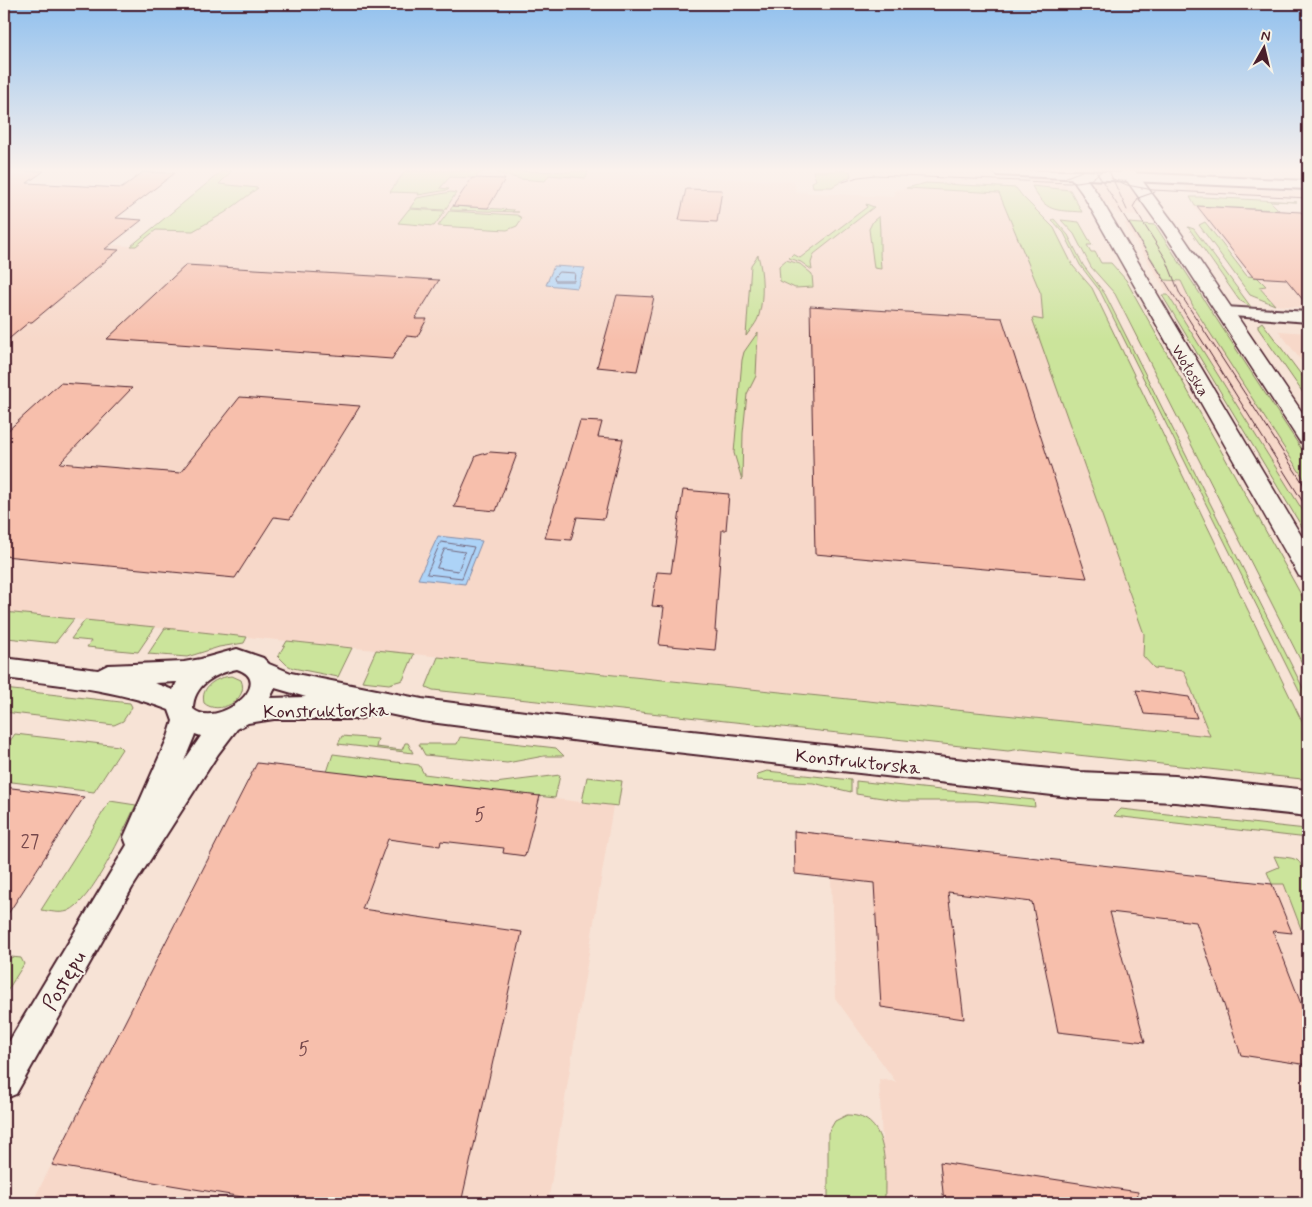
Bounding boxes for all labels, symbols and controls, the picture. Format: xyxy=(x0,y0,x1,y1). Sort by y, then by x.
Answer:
north arrow xyxy=(1240,22,1290,72)
text: N xyxy=(1260,27,1272,46)
street label: Wołoska xyxy=(1166,341,1213,401)
street label: Konstruktorska xyxy=(263,698,390,725)
street label: Konstruktorska xyxy=(794,743,922,782)
house number: 5 xyxy=(474,803,486,828)
house number: 27 xyxy=(21,830,39,855)
street label: Postępu xyxy=(36,946,93,1016)
house number: 5 xyxy=(298,1037,310,1062)

